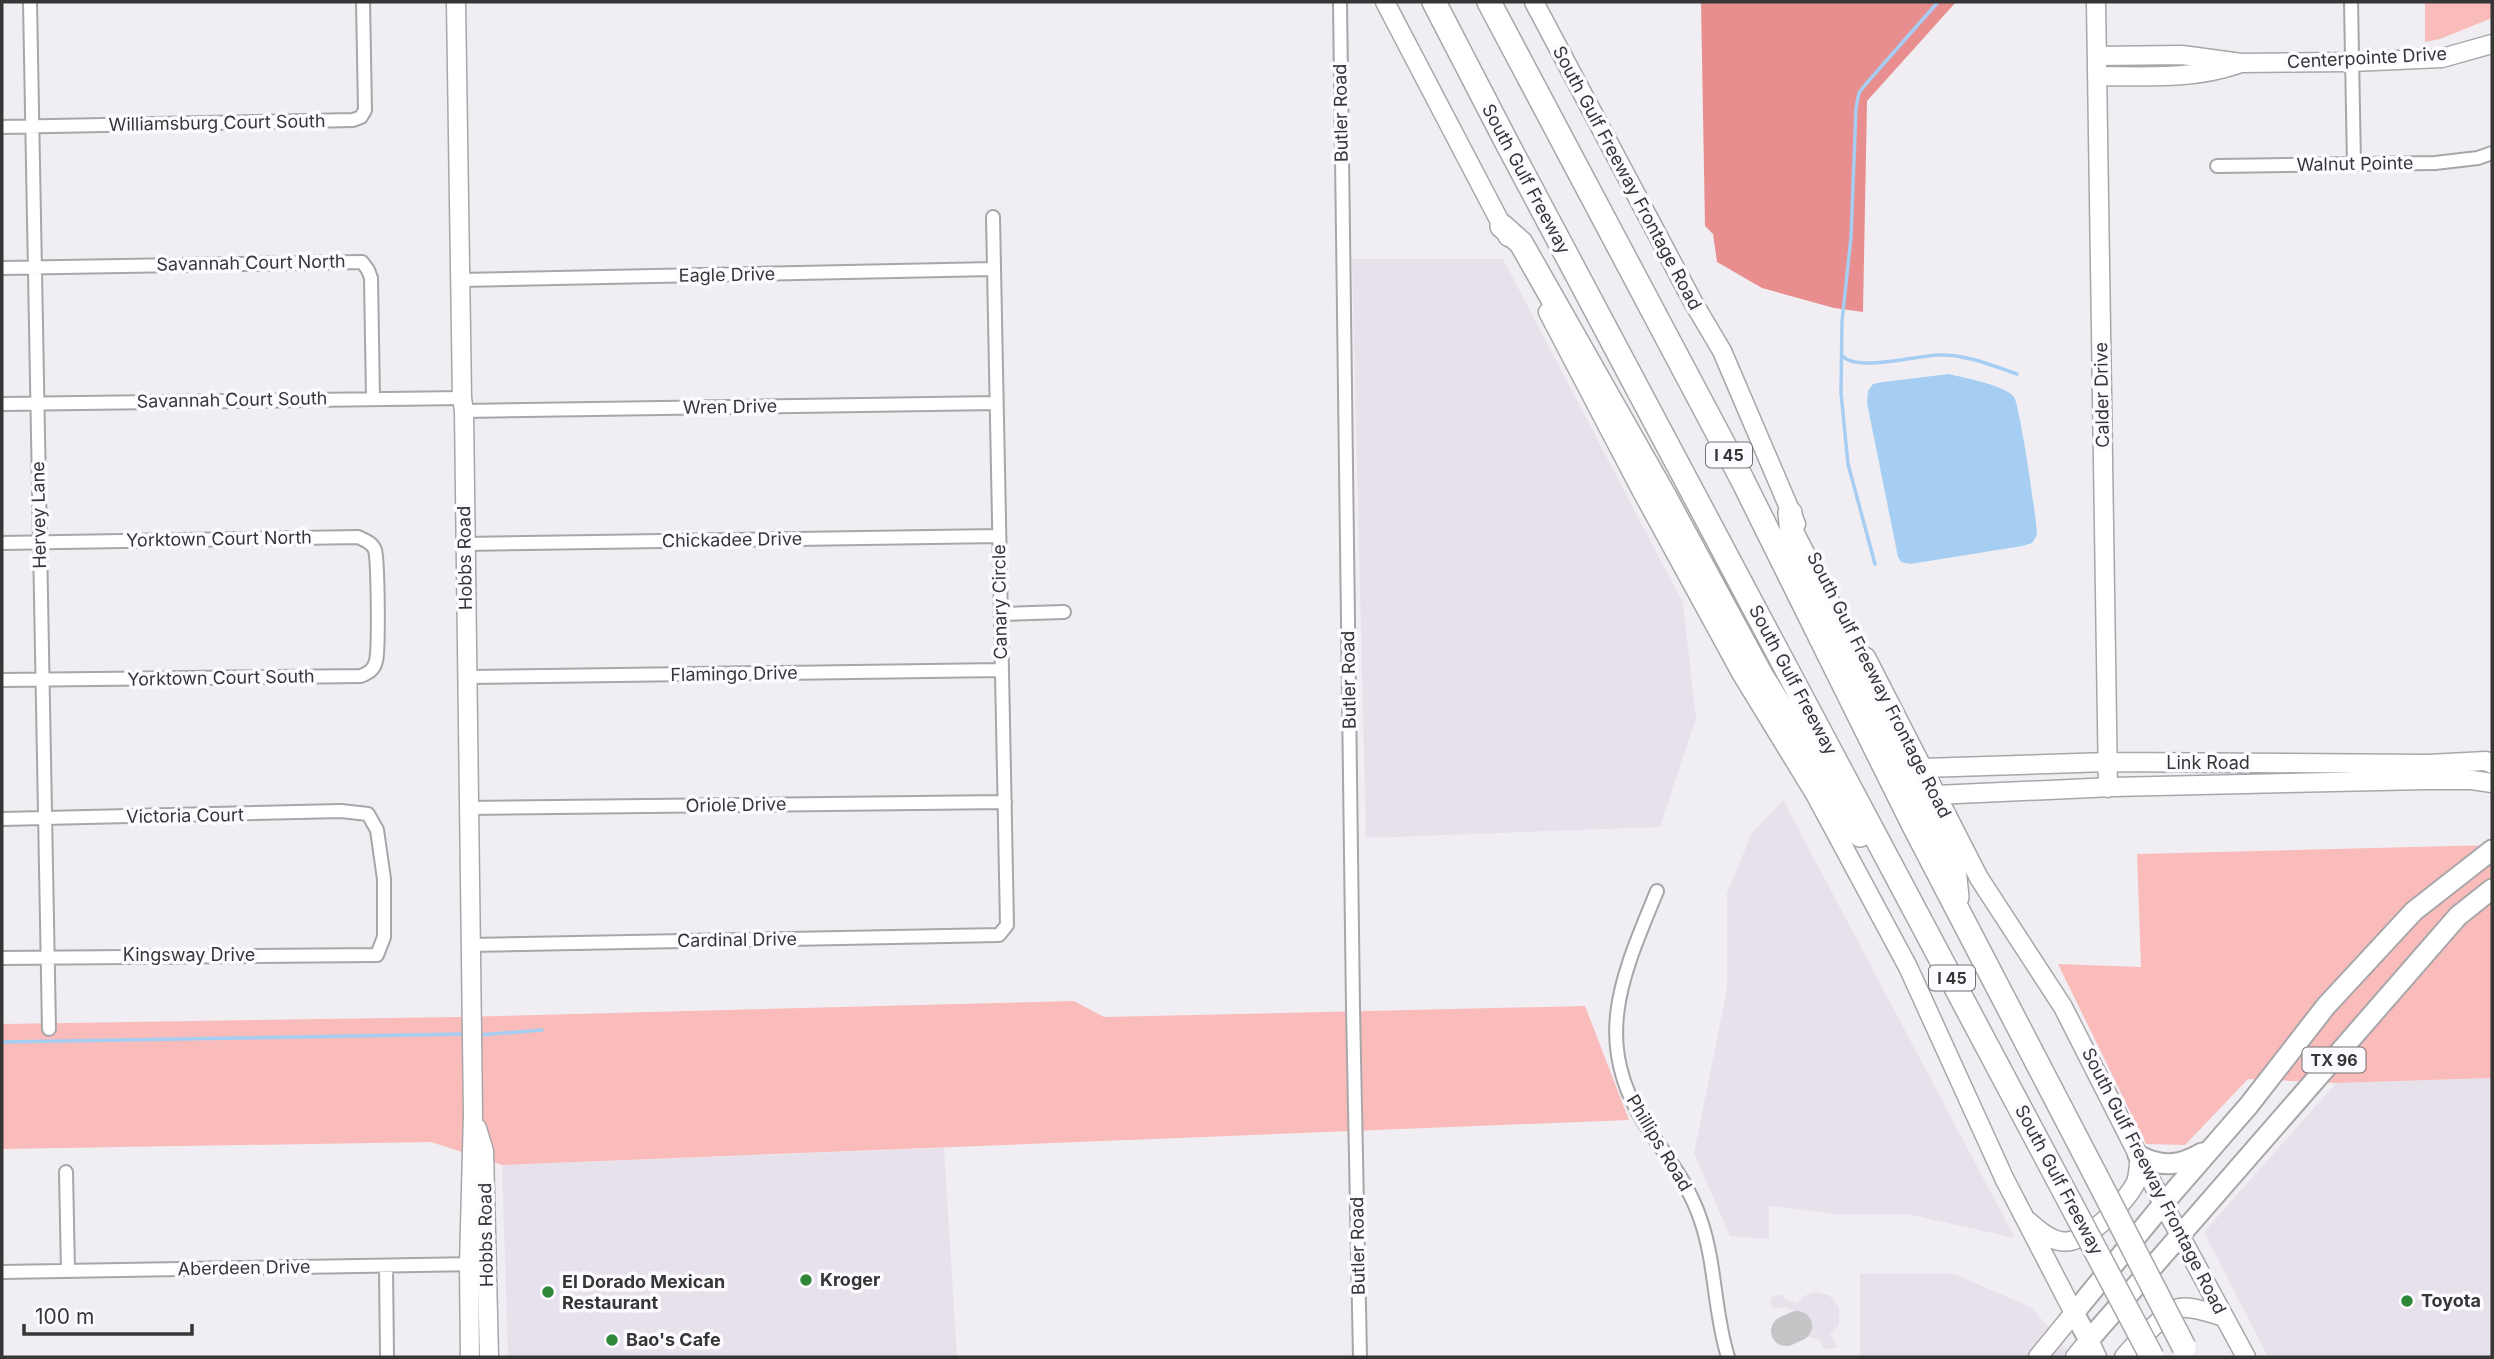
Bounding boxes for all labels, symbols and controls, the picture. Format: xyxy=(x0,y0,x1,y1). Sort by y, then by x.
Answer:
street label: South Gulf Freeway Frontage Road xyxy=(1549,42,1706,313)
street label: Centerpointe Drive xyxy=(2286,43,2448,72)
street label: Butler Road xyxy=(1329,64,1352,162)
street label: South Gulf Freeway xyxy=(1478,100,1575,257)
street label: Williamsburg Court South xyxy=(108,110,326,135)
street label: Walnut Pointe xyxy=(2296,152,2414,175)
street label: Savannah Court North xyxy=(156,250,346,275)
street label: Eagle Drive xyxy=(679,263,775,286)
street label: Calder Drive xyxy=(2090,342,2113,448)
street label: Savannah Court South xyxy=(136,387,328,412)
street label: Wren Drive xyxy=(683,395,777,418)
road number: I 45 xyxy=(1706,442,1752,468)
street label: Hervey Lane xyxy=(27,461,50,569)
street label: Hobbs Road xyxy=(453,506,476,610)
street label: Yorktown Court North xyxy=(126,526,312,551)
street label: Chickadee Drive xyxy=(662,528,802,551)
street label: Canary Circle xyxy=(988,544,1011,660)
street label: South Gulf Freeway Frontage Road xyxy=(1803,548,1956,821)
street label: South Gulf Freeway xyxy=(1745,601,1842,758)
street label: Butler Road xyxy=(1337,631,1360,729)
street label: Flamingo Drive xyxy=(670,662,798,685)
street label: Yorktown Court South xyxy=(127,665,315,690)
street label: Link Road xyxy=(2166,752,2250,773)
street label: Oriole Drive xyxy=(686,793,786,816)
street label: Victoria Court xyxy=(126,804,244,827)
street label: Cardinal Drive xyxy=(677,928,797,951)
street label: Kingsway Drive xyxy=(123,944,255,965)
road number: I 45 xyxy=(1929,966,1975,990)
street label: South Gulf Freeway Frontage Road xyxy=(2078,1044,2231,1317)
road number: TX 96 xyxy=(2302,1048,2366,1072)
street label: Phillips Road xyxy=(1622,1091,1696,1195)
street label: South Gulf Freeway xyxy=(2011,1101,2108,1258)
street label: Hobbs Road xyxy=(474,1183,497,1287)
street label: Butler Road xyxy=(1346,1197,1369,1295)
street label: Aberdeen Drive xyxy=(177,1256,311,1279)
place label: Kroger xyxy=(820,1269,880,1290)
place label: El Dorado Mexican Restaurant xyxy=(562,1271,725,1313)
marker: Kroger xyxy=(798,1272,814,1288)
marker: El Dorado Mexican Restaurant xyxy=(540,1284,556,1300)
place label: Toyota xyxy=(2421,1290,2481,1311)
scale bar xyxy=(24,1292,192,1336)
marker: Toyota xyxy=(2399,1293,2415,1309)
text: 100 m xyxy=(35,1304,94,1329)
place label: Bao's Cafe xyxy=(626,1329,721,1350)
marker: Bao's Cafe xyxy=(604,1332,620,1348)

